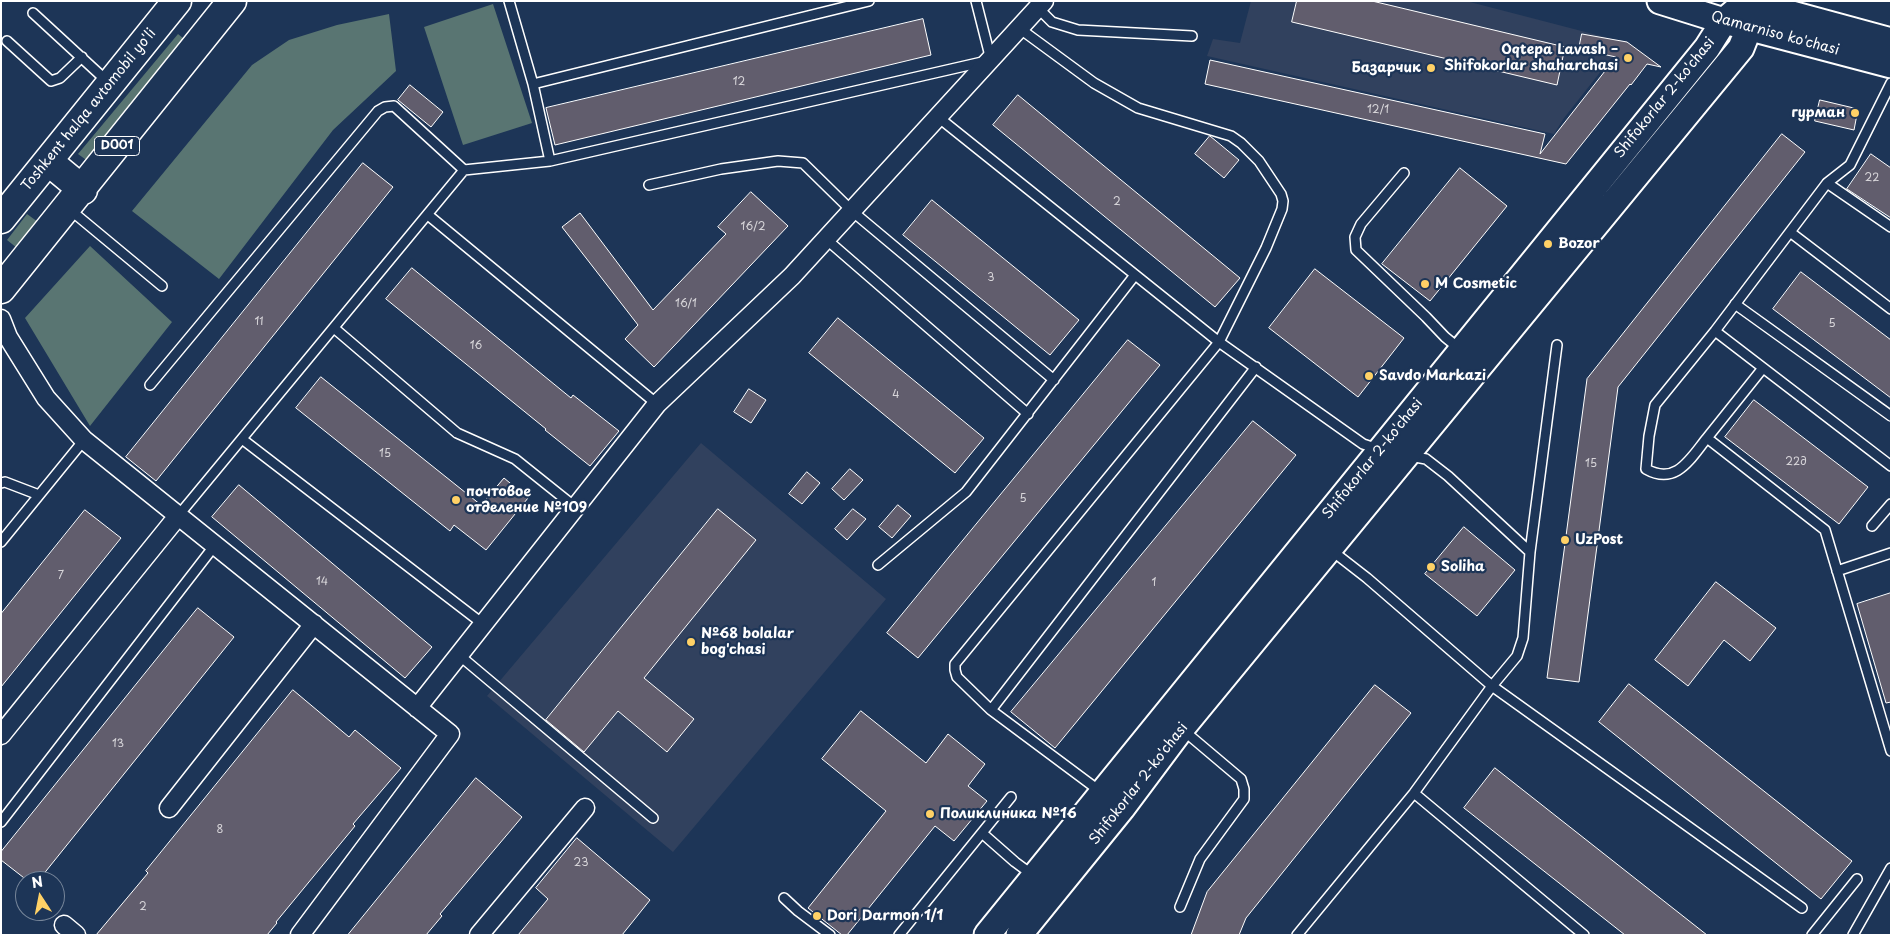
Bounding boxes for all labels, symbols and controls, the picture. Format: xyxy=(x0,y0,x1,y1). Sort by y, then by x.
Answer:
street label: Qamarniso ko'chasi xyxy=(1709,9,1841,59)
street label: Toshkent halqa avtomobil yo'li xyxy=(18,25,160,195)
street label: Shifokorlar 2-ko'chasi xyxy=(1611,34,1719,162)
place label: Oqtepa Lavash – Shifokorlar shaharchasi xyxy=(1444,42,1618,74)
marker: Oqtepa Lavash – Shifokorlar shaharchasi xyxy=(1622,52,1634,64)
place label: Базарчик xyxy=(1351,60,1421,76)
marker: Базарчик xyxy=(1425,62,1437,74)
house number: 12 xyxy=(733,75,745,89)
house number: 12/1 xyxy=(1367,103,1389,117)
place label: гурман xyxy=(1791,105,1845,121)
marker: гурман xyxy=(1849,107,1861,119)
road number: D001 xyxy=(94,136,140,156)
house number: 22 xyxy=(1865,171,1879,185)
house number: 2 xyxy=(1113,195,1121,209)
house number: 16/2 xyxy=(741,220,765,234)
place label: Bozor xyxy=(1558,236,1600,252)
marker: Bozor xyxy=(1542,238,1554,250)
house number: 3 xyxy=(987,271,995,285)
place label: M Cosmetic xyxy=(1435,276,1517,292)
marker: M Cosmetic xyxy=(1419,278,1431,290)
house number: 16/1 xyxy=(675,297,697,311)
house number: 11 xyxy=(254,315,264,329)
house number: 5 xyxy=(1828,317,1836,331)
house number: 16 xyxy=(470,339,482,353)
place label: Savdo Markazi xyxy=(1379,368,1486,384)
marker: Savdo Markazi xyxy=(1363,370,1375,382)
house number: 4 xyxy=(892,388,900,402)
street label: Shifokorlar 2-ko'chasi xyxy=(1319,395,1427,523)
house number: 15 xyxy=(379,447,391,461)
house number: 22д xyxy=(1785,455,1807,469)
house number: 15 xyxy=(1585,457,1597,471)
place label: почтовое отделение №109 xyxy=(466,484,587,516)
house number: 5 xyxy=(1019,492,1027,506)
marker: почтовое отделение №109 xyxy=(450,494,462,506)
place label: UzPost xyxy=(1575,532,1623,548)
marker: UzPost xyxy=(1559,534,1571,546)
place label: Soliha xyxy=(1441,559,1485,575)
marker: Soliha xyxy=(1425,561,1437,573)
house number: 7 xyxy=(58,569,64,583)
house number: 14 xyxy=(316,575,328,589)
house number: 1 xyxy=(1152,576,1156,590)
place label: №68 bolalar bog'chasi xyxy=(701,626,794,658)
marker: №68 bolalar bog'chasi xyxy=(685,636,697,648)
street label: Shifokorlar 2-ko'chasi xyxy=(1086,720,1192,848)
house number: 13 xyxy=(112,737,124,751)
place label: Поликлиника №16 xyxy=(940,806,1076,822)
marker: Поликлиника №16 xyxy=(924,808,936,820)
house number: 8 xyxy=(217,823,223,837)
house number: 23 xyxy=(574,856,588,870)
text: N xyxy=(30,870,45,893)
north arrow xyxy=(15,871,65,921)
house number: 2 xyxy=(139,900,147,914)
place label: Dori Darmon 1/1 xyxy=(827,908,943,924)
marker: Dori Darmon 1/1 xyxy=(811,910,823,922)

